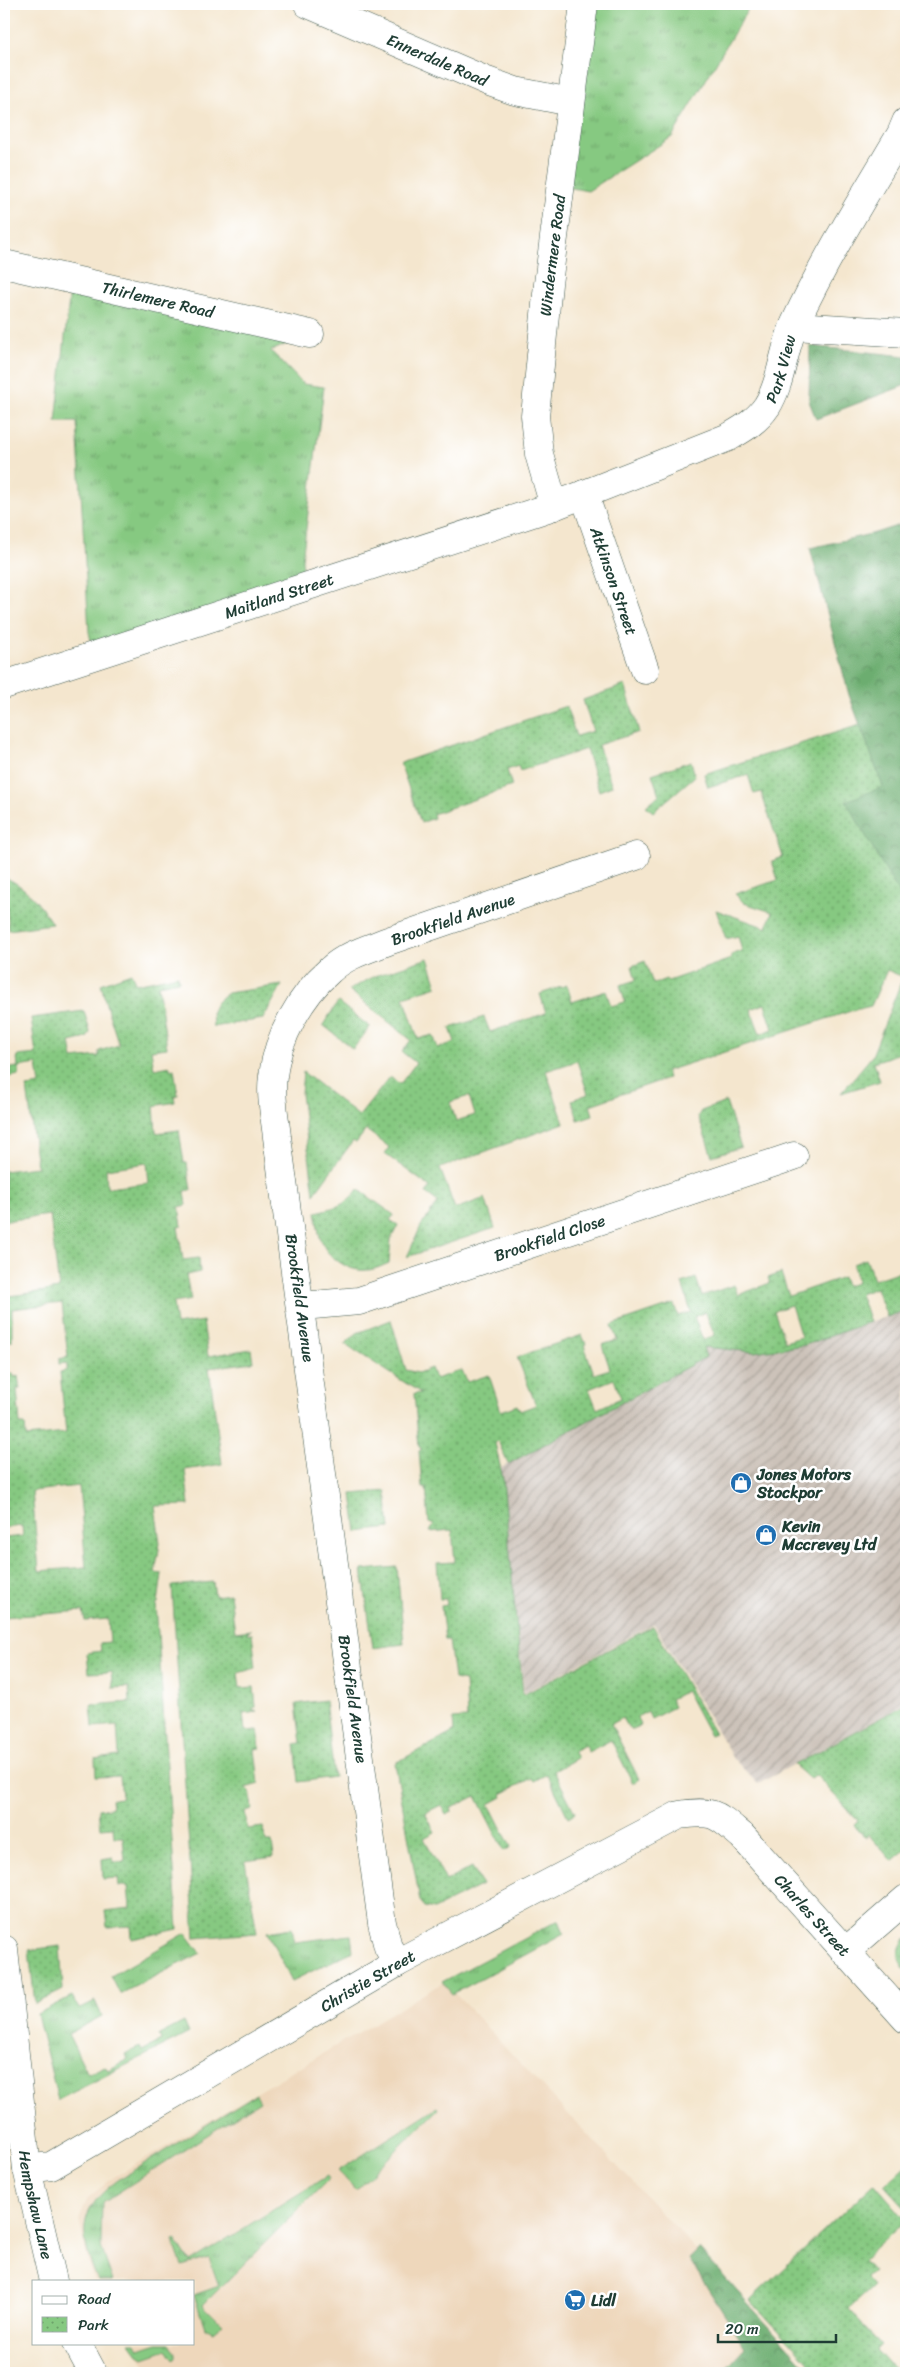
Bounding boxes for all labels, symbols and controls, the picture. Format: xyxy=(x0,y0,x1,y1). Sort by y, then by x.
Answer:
street label: Ennerdale Road xyxy=(382,25,494,95)
street label: Windermere Road xyxy=(530,191,574,317)
street label: Thirlemere Road xyxy=(99,272,219,326)
street label: Park View xyxy=(757,331,804,408)
street label: Atkinson Street xyxy=(582,522,646,639)
street label: Maitland Street xyxy=(220,564,337,627)
street label: Brookfield Avenue xyxy=(387,884,519,953)
street label: Brookfield Close xyxy=(490,1205,609,1270)
street label: Brookfield Avenue xyxy=(277,1232,323,1364)
place label: Jones Motors Stockpor xyxy=(756,1460,852,1507)
shop icon: Jones Motors Stockpor xyxy=(729,1471,753,1495)
place label: Kevin Mccrevey Ltd xyxy=(781,1512,878,1559)
shop icon: Kevin Mccrevey Ltd xyxy=(754,1523,778,1547)
street label: Brookfield Avenue xyxy=(330,1633,376,1765)
street label: Charles Street xyxy=(767,1866,858,1963)
street label: Christie Street xyxy=(314,1941,420,2020)
street label: Hempshaw Lane xyxy=(11,2149,62,2262)
legend xyxy=(32,2280,195,2344)
text: Road xyxy=(78,2286,111,2312)
place label: Lidl xyxy=(591,2286,617,2315)
supermarket icon: Lidl xyxy=(563,2288,587,2312)
text: Park xyxy=(78,2312,109,2338)
scale bar xyxy=(718,2312,835,2344)
text: 20 m xyxy=(725,2316,759,2342)

